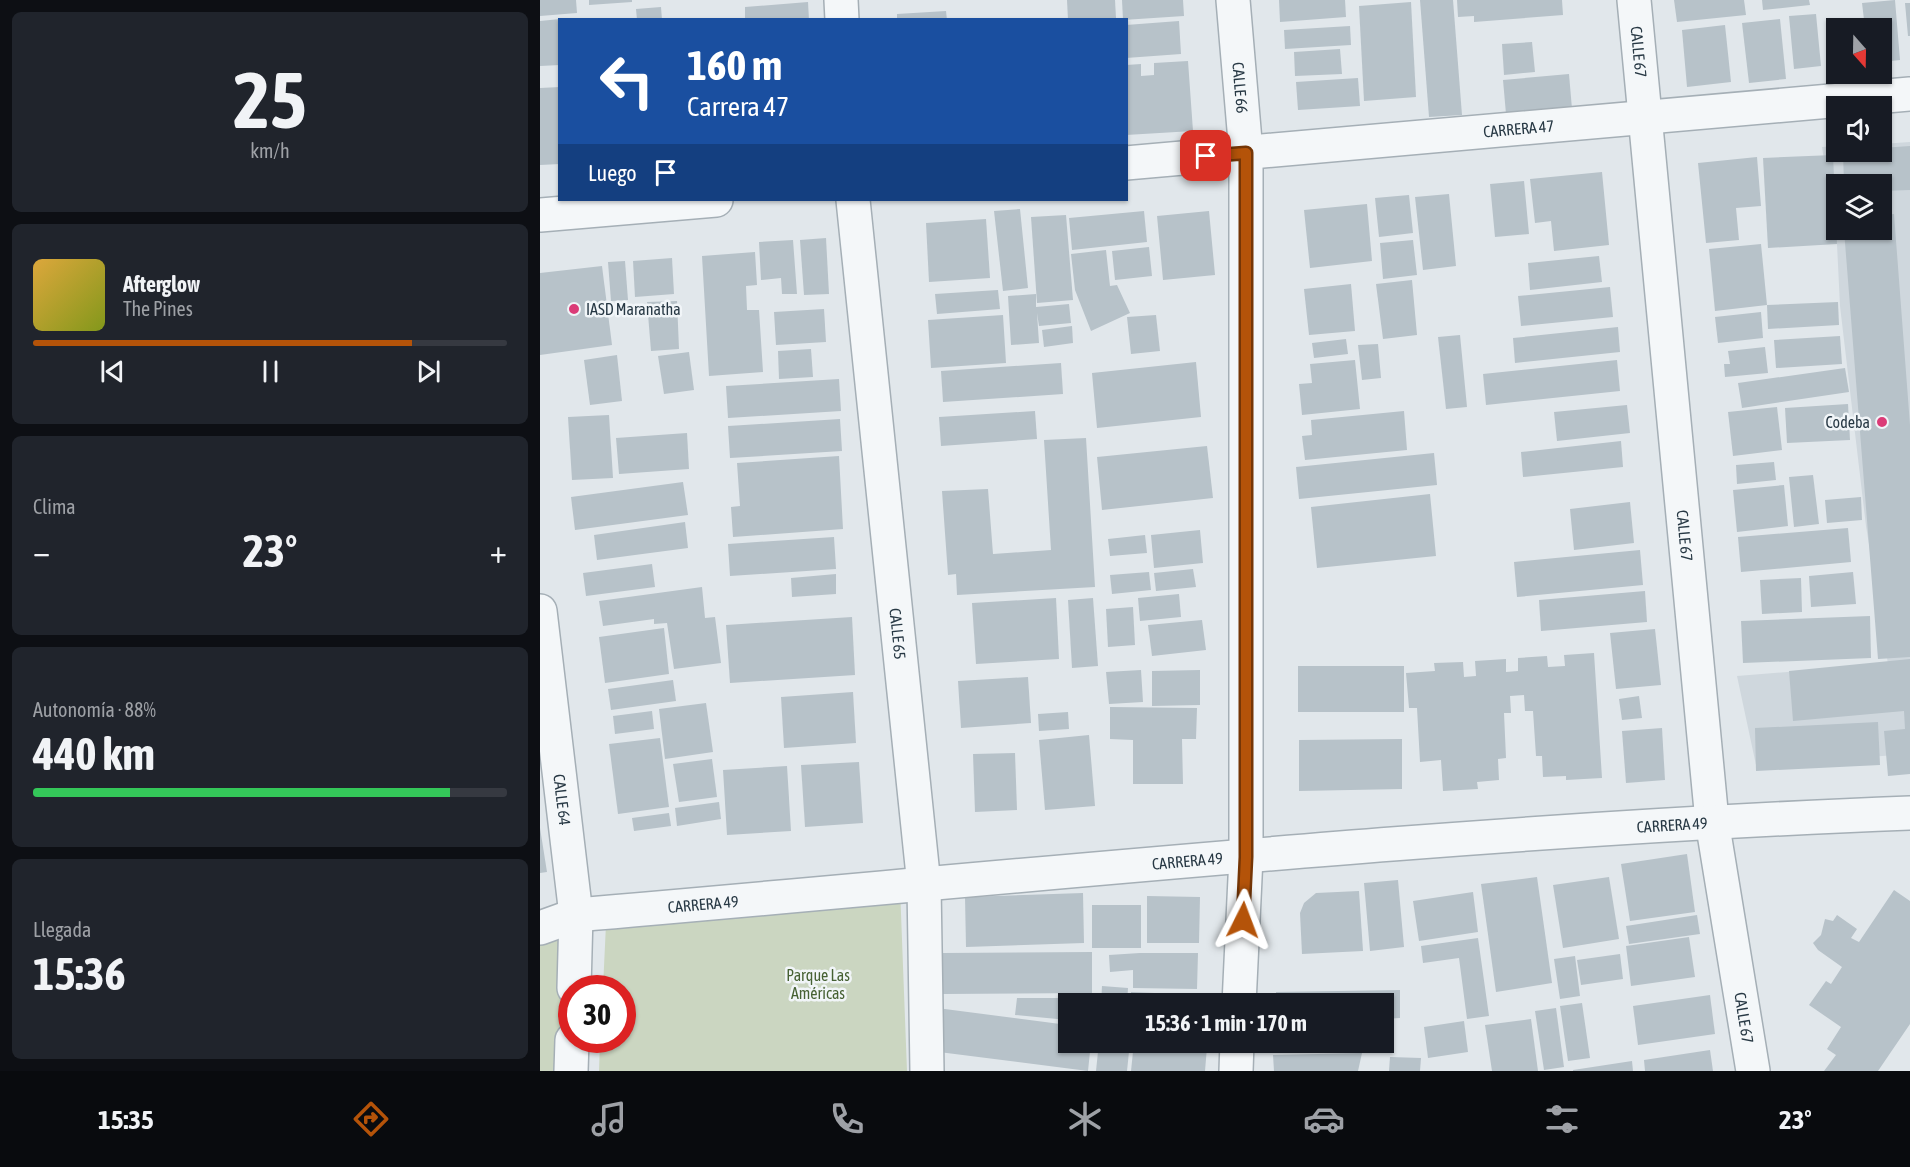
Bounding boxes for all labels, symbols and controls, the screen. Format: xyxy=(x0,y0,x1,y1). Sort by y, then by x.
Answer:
north arrow xyxy=(1826,18,1892,84)
map controls xyxy=(1826,18,1892,240)
street label: CALLE 67 xyxy=(1628,25,1650,78)
text: 160 m xyxy=(687,41,782,89)
icon: left xyxy=(588,42,666,120)
text: 25 xyxy=(233,55,307,145)
street label: CALLE 66 xyxy=(1229,61,1252,114)
text: Carrera 47 xyxy=(687,91,789,122)
button: sound xyxy=(1826,96,1892,162)
street label: CARRERA 47 xyxy=(1482,116,1555,141)
pin xyxy=(1180,130,1231,181)
text: km/h xyxy=(250,139,290,162)
icon: arrive xyxy=(1189,139,1222,172)
icon: arrive xyxy=(649,156,682,189)
text: Luego xyxy=(588,160,637,186)
button: layers xyxy=(1826,174,1892,240)
text: Afterglow xyxy=(123,271,200,297)
text: The Pines xyxy=(123,297,193,320)
place label: IASD Maranatha xyxy=(586,300,681,318)
marker: IASD Maranatha xyxy=(567,302,581,316)
icon: previous xyxy=(96,355,129,388)
icon: pause xyxy=(254,355,287,388)
icon: next xyxy=(412,355,445,388)
place label: Codeba xyxy=(1825,413,1870,431)
marker: Codeba xyxy=(1875,415,1889,429)
text: Clima xyxy=(33,495,76,518)
street label: CALLE 67 xyxy=(1673,509,1696,562)
text: 23° xyxy=(243,525,297,577)
text: − xyxy=(33,532,50,570)
text: + xyxy=(490,532,507,570)
street label: CALLE 65 xyxy=(886,607,910,660)
text: Autonomía · 88% xyxy=(33,698,156,721)
text: 440 km xyxy=(33,728,155,780)
street label: CALLE 64 xyxy=(550,773,574,826)
street label: CARRERA 49 xyxy=(1636,814,1708,836)
street label: CARRERA 49 xyxy=(1151,849,1223,873)
position arrow xyxy=(1211,888,1275,952)
street label: CARRERA 49 xyxy=(667,892,739,916)
text: Llegada xyxy=(33,918,91,941)
text: 15:36 xyxy=(33,948,126,1000)
park label: Parque Las Américas xyxy=(786,966,850,1002)
speed limit sign: 30 xyxy=(558,975,636,1053)
street label: CALLE 67 xyxy=(1731,991,1757,1045)
text: 15:36 · 1 min · 170 m xyxy=(1145,1010,1307,1036)
icon: directions xyxy=(350,1098,392,1140)
icon: music xyxy=(588,1098,630,1140)
icon: phone xyxy=(826,1098,868,1140)
icon: climate xyxy=(1064,1098,1106,1140)
icon: car xyxy=(1303,1098,1345,1140)
icon: filters xyxy=(1541,1098,1583,1140)
text: 15:35 xyxy=(98,1104,154,1135)
text: 23° xyxy=(1779,1104,1812,1135)

